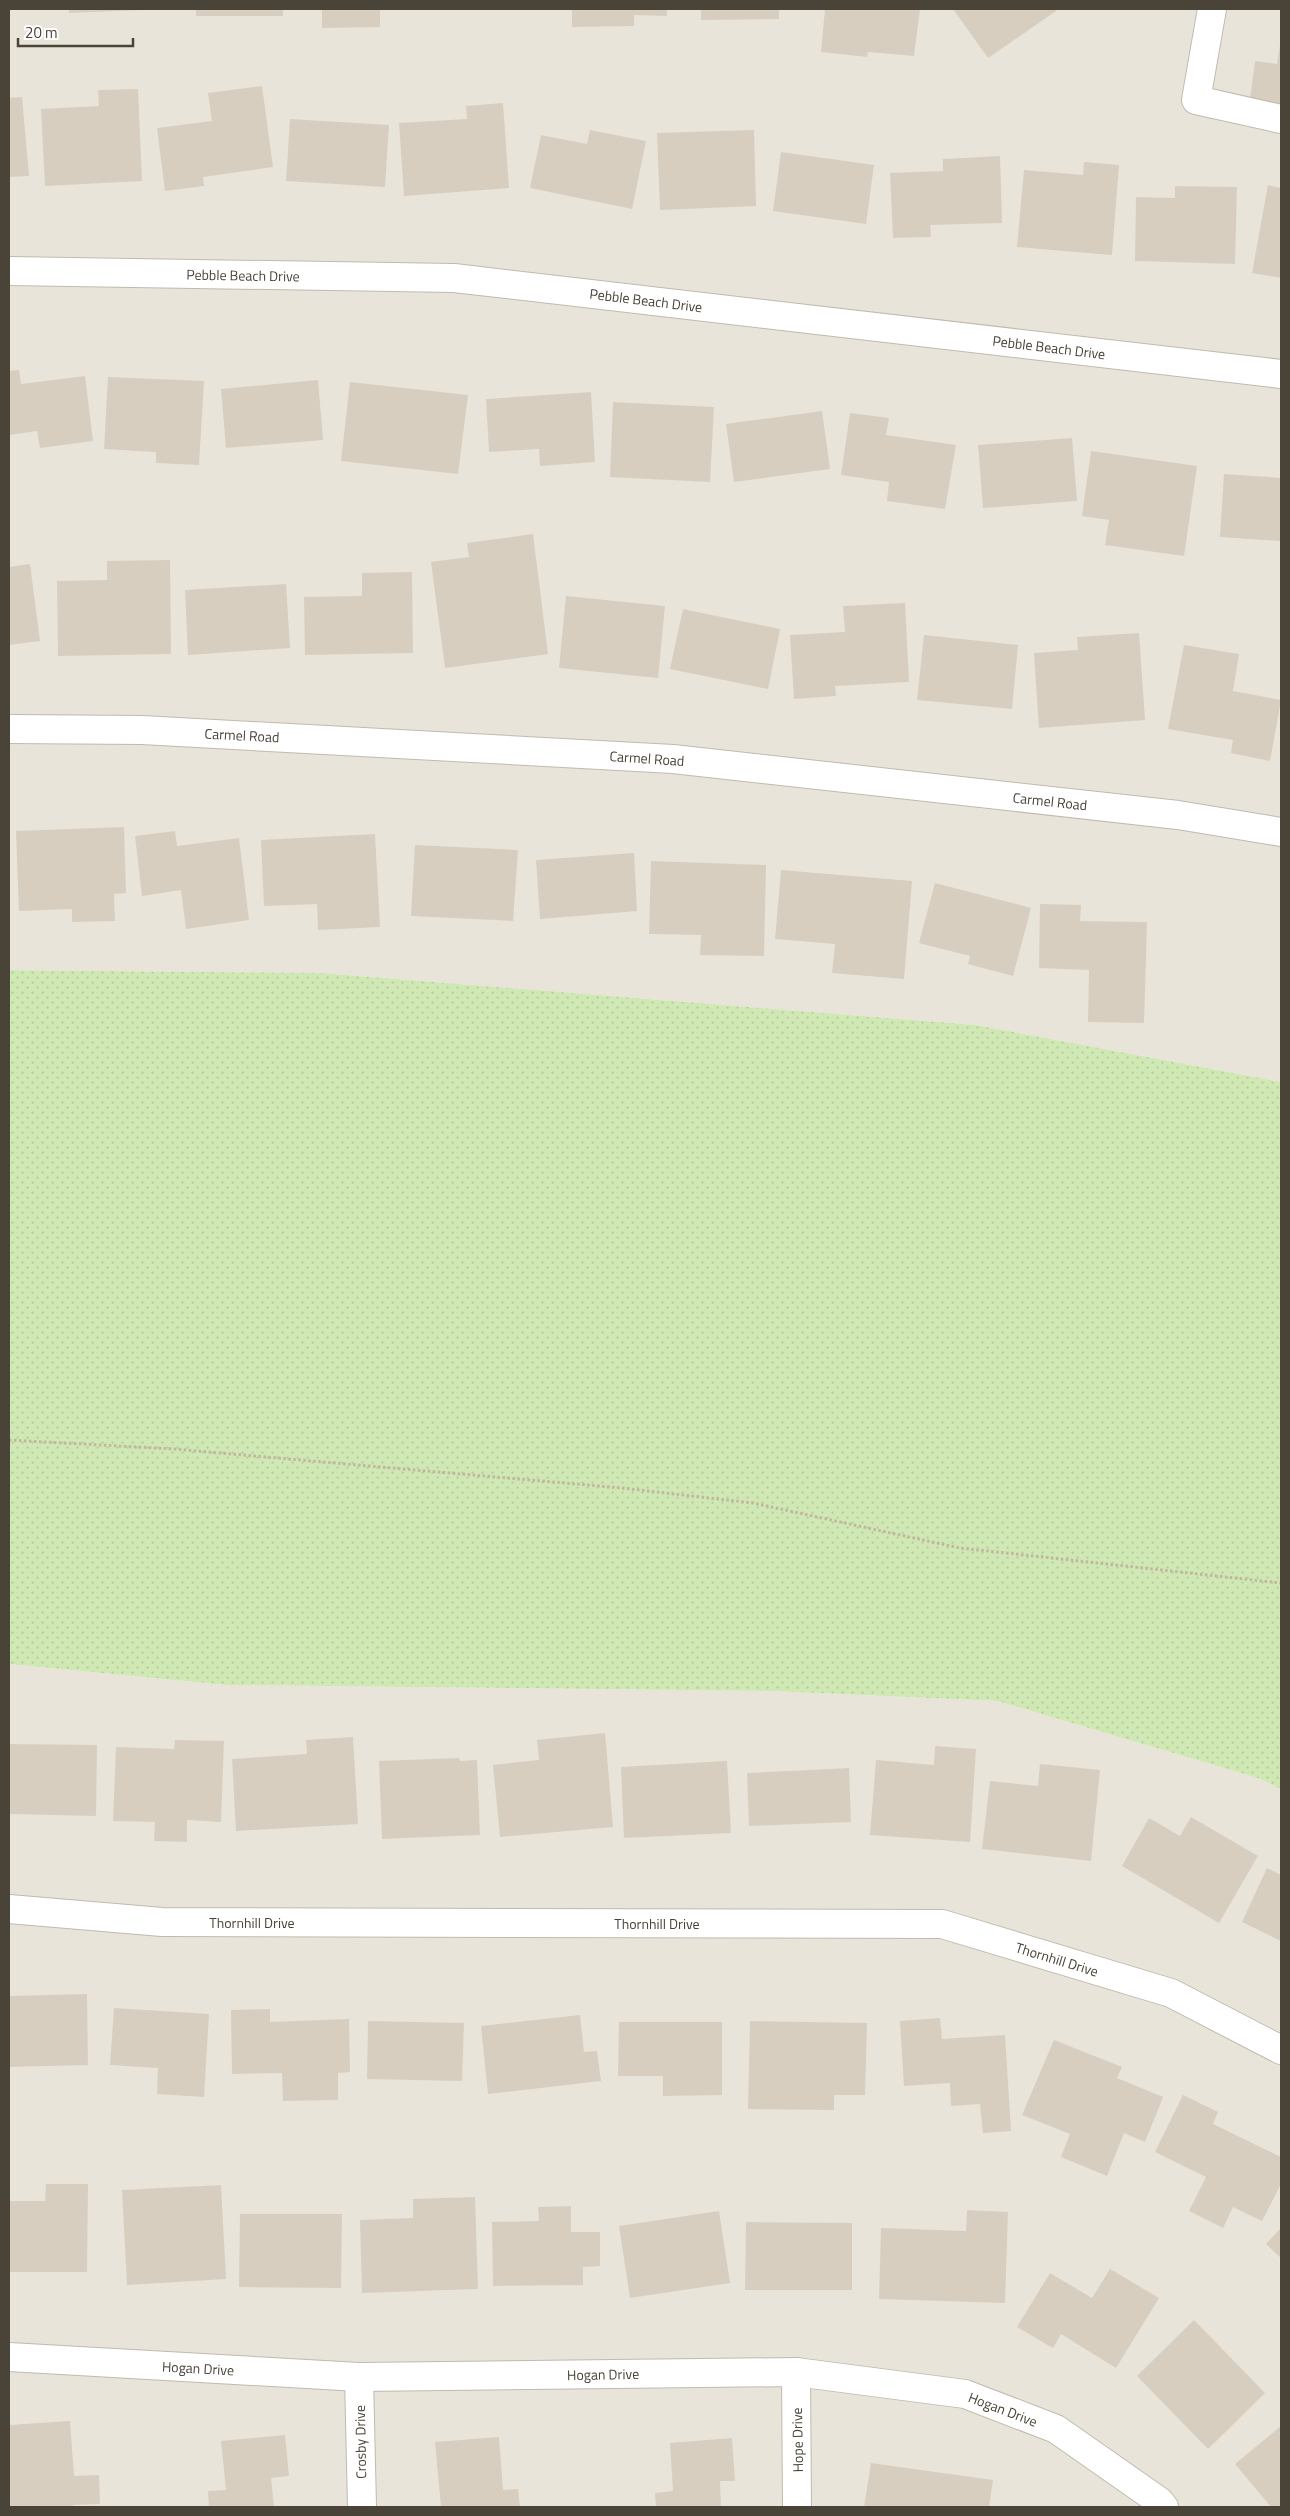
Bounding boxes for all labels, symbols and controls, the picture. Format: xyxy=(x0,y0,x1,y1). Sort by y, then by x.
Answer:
scale bar xyxy=(18,15,132,47)
text: 20 m xyxy=(25,21,58,44)
street label: Pebble Beach Drive xyxy=(186,264,300,286)
street label: Pebble Beach Drive xyxy=(588,283,704,317)
street label: Pebble Beach Drive xyxy=(991,330,1107,364)
street label: Carmel Road xyxy=(204,723,280,747)
street label: Carmel Road xyxy=(609,745,685,771)
street label: Carmel Road xyxy=(1012,787,1088,815)
street label: Thornhill Drive xyxy=(209,1912,295,1933)
street label: Thornhill Drive xyxy=(614,1913,700,1934)
street label: Thornhill Drive xyxy=(1013,1936,1101,1982)
street label: Hogan Drive xyxy=(161,2356,235,2380)
street label: Hogan Drive xyxy=(567,2363,639,2385)
street label: Hogan Drive xyxy=(966,2386,1040,2432)
street label: Crosby Drive xyxy=(349,2405,371,2479)
street label: Hope Drive xyxy=(786,2407,808,2473)

